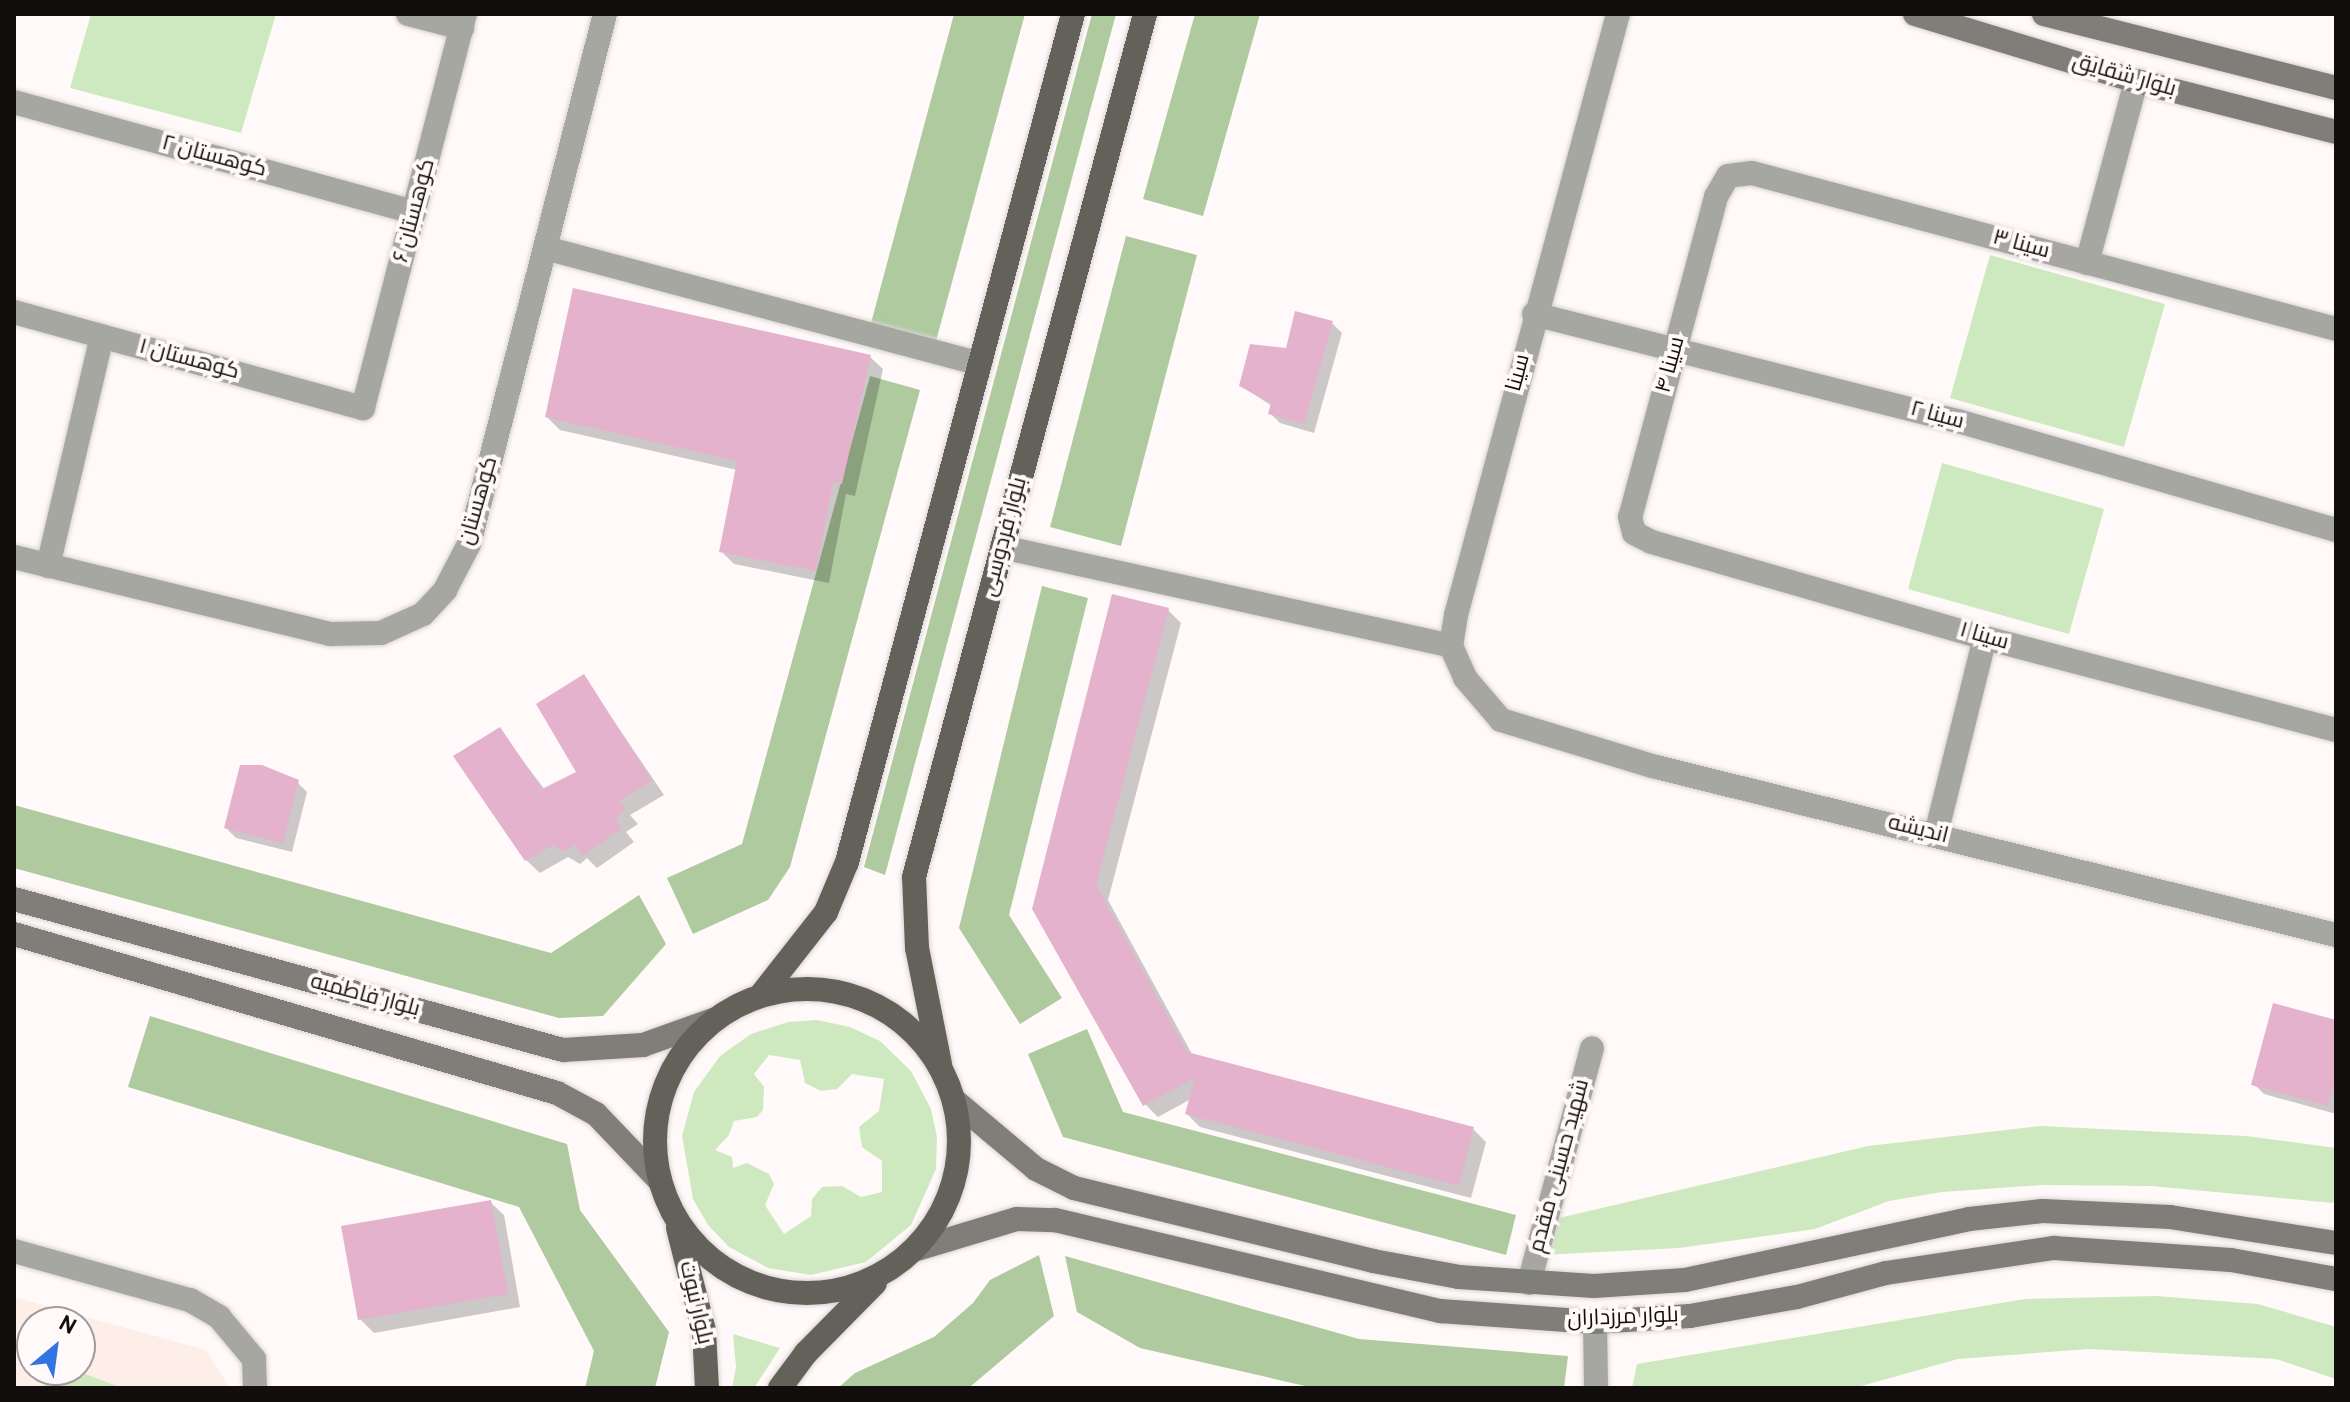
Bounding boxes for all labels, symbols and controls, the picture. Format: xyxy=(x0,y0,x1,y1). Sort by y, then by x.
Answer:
street label: بلوار شقایق xyxy=(2069,49,2179,103)
street label: کوهستان ۲ xyxy=(159,130,269,184)
street label: کوهستان ۶ xyxy=(389,156,441,266)
street label: سینا ۳ xyxy=(1990,225,2052,265)
street label: کوهستان ۱ xyxy=(136,334,242,386)
street label: سینا ۴ xyxy=(1651,334,1691,396)
street label: سینا xyxy=(1501,351,1537,395)
street label: سینا ۲ xyxy=(1907,396,1967,436)
street label: کوهستان xyxy=(454,454,504,548)
street label: بلوار فردوسی xyxy=(976,474,1034,600)
street label: سینا ۱ xyxy=(1957,617,2011,657)
street label: اندیشه xyxy=(1885,810,1951,850)
street label: بلوار فاطمیه xyxy=(307,969,423,1023)
street label: شهید حسینی مقدم xyxy=(1524,1076,1596,1256)
street label: بلوار نبوت xyxy=(673,1259,717,1347)
street label: بلوار مرزداران xyxy=(1567,1303,1679,1333)
north arrow xyxy=(16,1306,96,1386)
text: N xyxy=(53,1311,80,1342)

